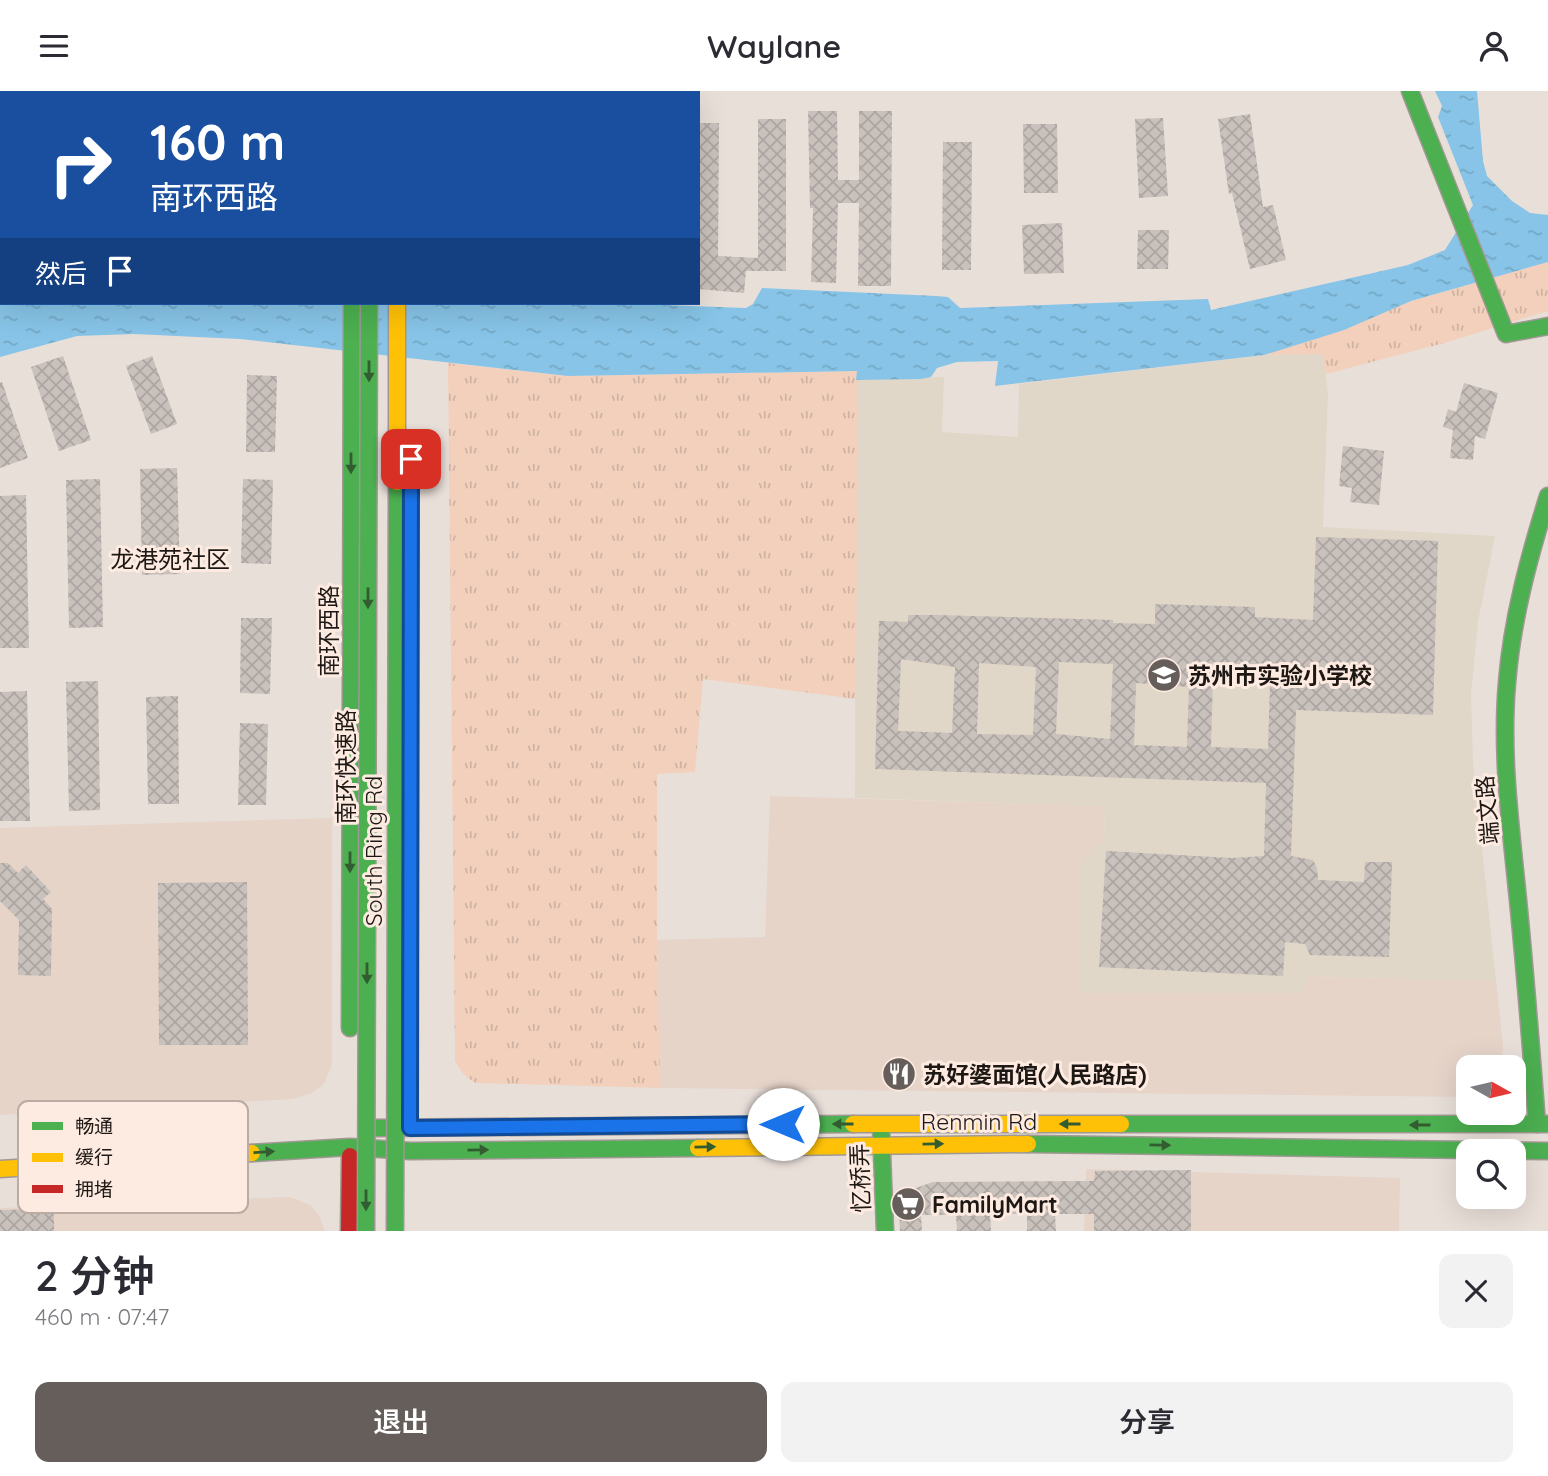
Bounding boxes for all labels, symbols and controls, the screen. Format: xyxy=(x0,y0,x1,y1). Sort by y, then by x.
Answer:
text: Waylane xyxy=(707,26,841,66)
icon: menu xyxy=(35,27,73,65)
icon: person xyxy=(1475,27,1513,65)
text: 160 m xyxy=(150,111,285,172)
icon: right xyxy=(35,119,126,210)
text: 南环西路 xyxy=(150,177,278,217)
icon: arrive xyxy=(101,252,139,290)
text: 然后 xyxy=(35,257,87,290)
one-way arrow xyxy=(363,360,375,382)
pin xyxy=(381,429,441,489)
icon: arrive xyxy=(392,440,430,478)
one-way arrow xyxy=(345,452,357,474)
district label: 龙港苑社区 xyxy=(110,544,230,574)
street label: 南环西路 xyxy=(314,585,343,677)
one-way arrow xyxy=(362,588,374,610)
school or university icon: 苏州市实验小学校 xyxy=(1145,656,1183,694)
place label: 苏州市实验小学校 xyxy=(1188,661,1372,690)
street label: 南环快速路 xyxy=(331,710,360,825)
street label: 端文路 xyxy=(1470,774,1504,846)
street label: South Ring Rd xyxy=(359,776,388,926)
one-way arrow xyxy=(344,851,356,873)
one-way arrow xyxy=(361,962,373,984)
restaurant icon: 苏好婆面馆(人民路店) xyxy=(880,1055,918,1093)
north arrow xyxy=(1456,1055,1526,1125)
map controls xyxy=(1456,1055,1526,1209)
place label: 苏好婆面馆(人民路店) xyxy=(923,1060,1146,1089)
position arrow xyxy=(746,1087,820,1161)
legend xyxy=(18,1101,248,1213)
street label: Renmin Rd xyxy=(921,1107,1037,1136)
text: 畅通 xyxy=(75,1114,113,1138)
one-way arrow xyxy=(831,1118,853,1130)
one-way arrow xyxy=(1059,1118,1081,1130)
one-way arrow xyxy=(1409,1119,1431,1130)
one-way arrow xyxy=(922,1138,944,1150)
button: search xyxy=(1456,1139,1526,1209)
one-way arrow xyxy=(1150,1140,1172,1151)
one-way arrow xyxy=(695,1141,717,1153)
street label: 忆桥弄 xyxy=(844,1143,876,1213)
one-way arrow xyxy=(467,1144,489,1156)
text: 缓行 xyxy=(75,1145,113,1169)
one-way arrow xyxy=(253,1146,275,1157)
text: 拥堵 xyxy=(75,1177,113,1201)
supermarket icon: FamilyMart xyxy=(889,1185,927,1223)
one-way arrow xyxy=(360,1190,372,1212)
place label: FamilyMart xyxy=(932,1190,1058,1219)
text: 2 分钟 xyxy=(35,1249,154,1302)
button: close xyxy=(1439,1254,1513,1328)
text: 460 m · 07:47 xyxy=(35,1302,169,1331)
button: 退出 xyxy=(35,1382,767,1462)
button: 分享 xyxy=(781,1382,1513,1462)

